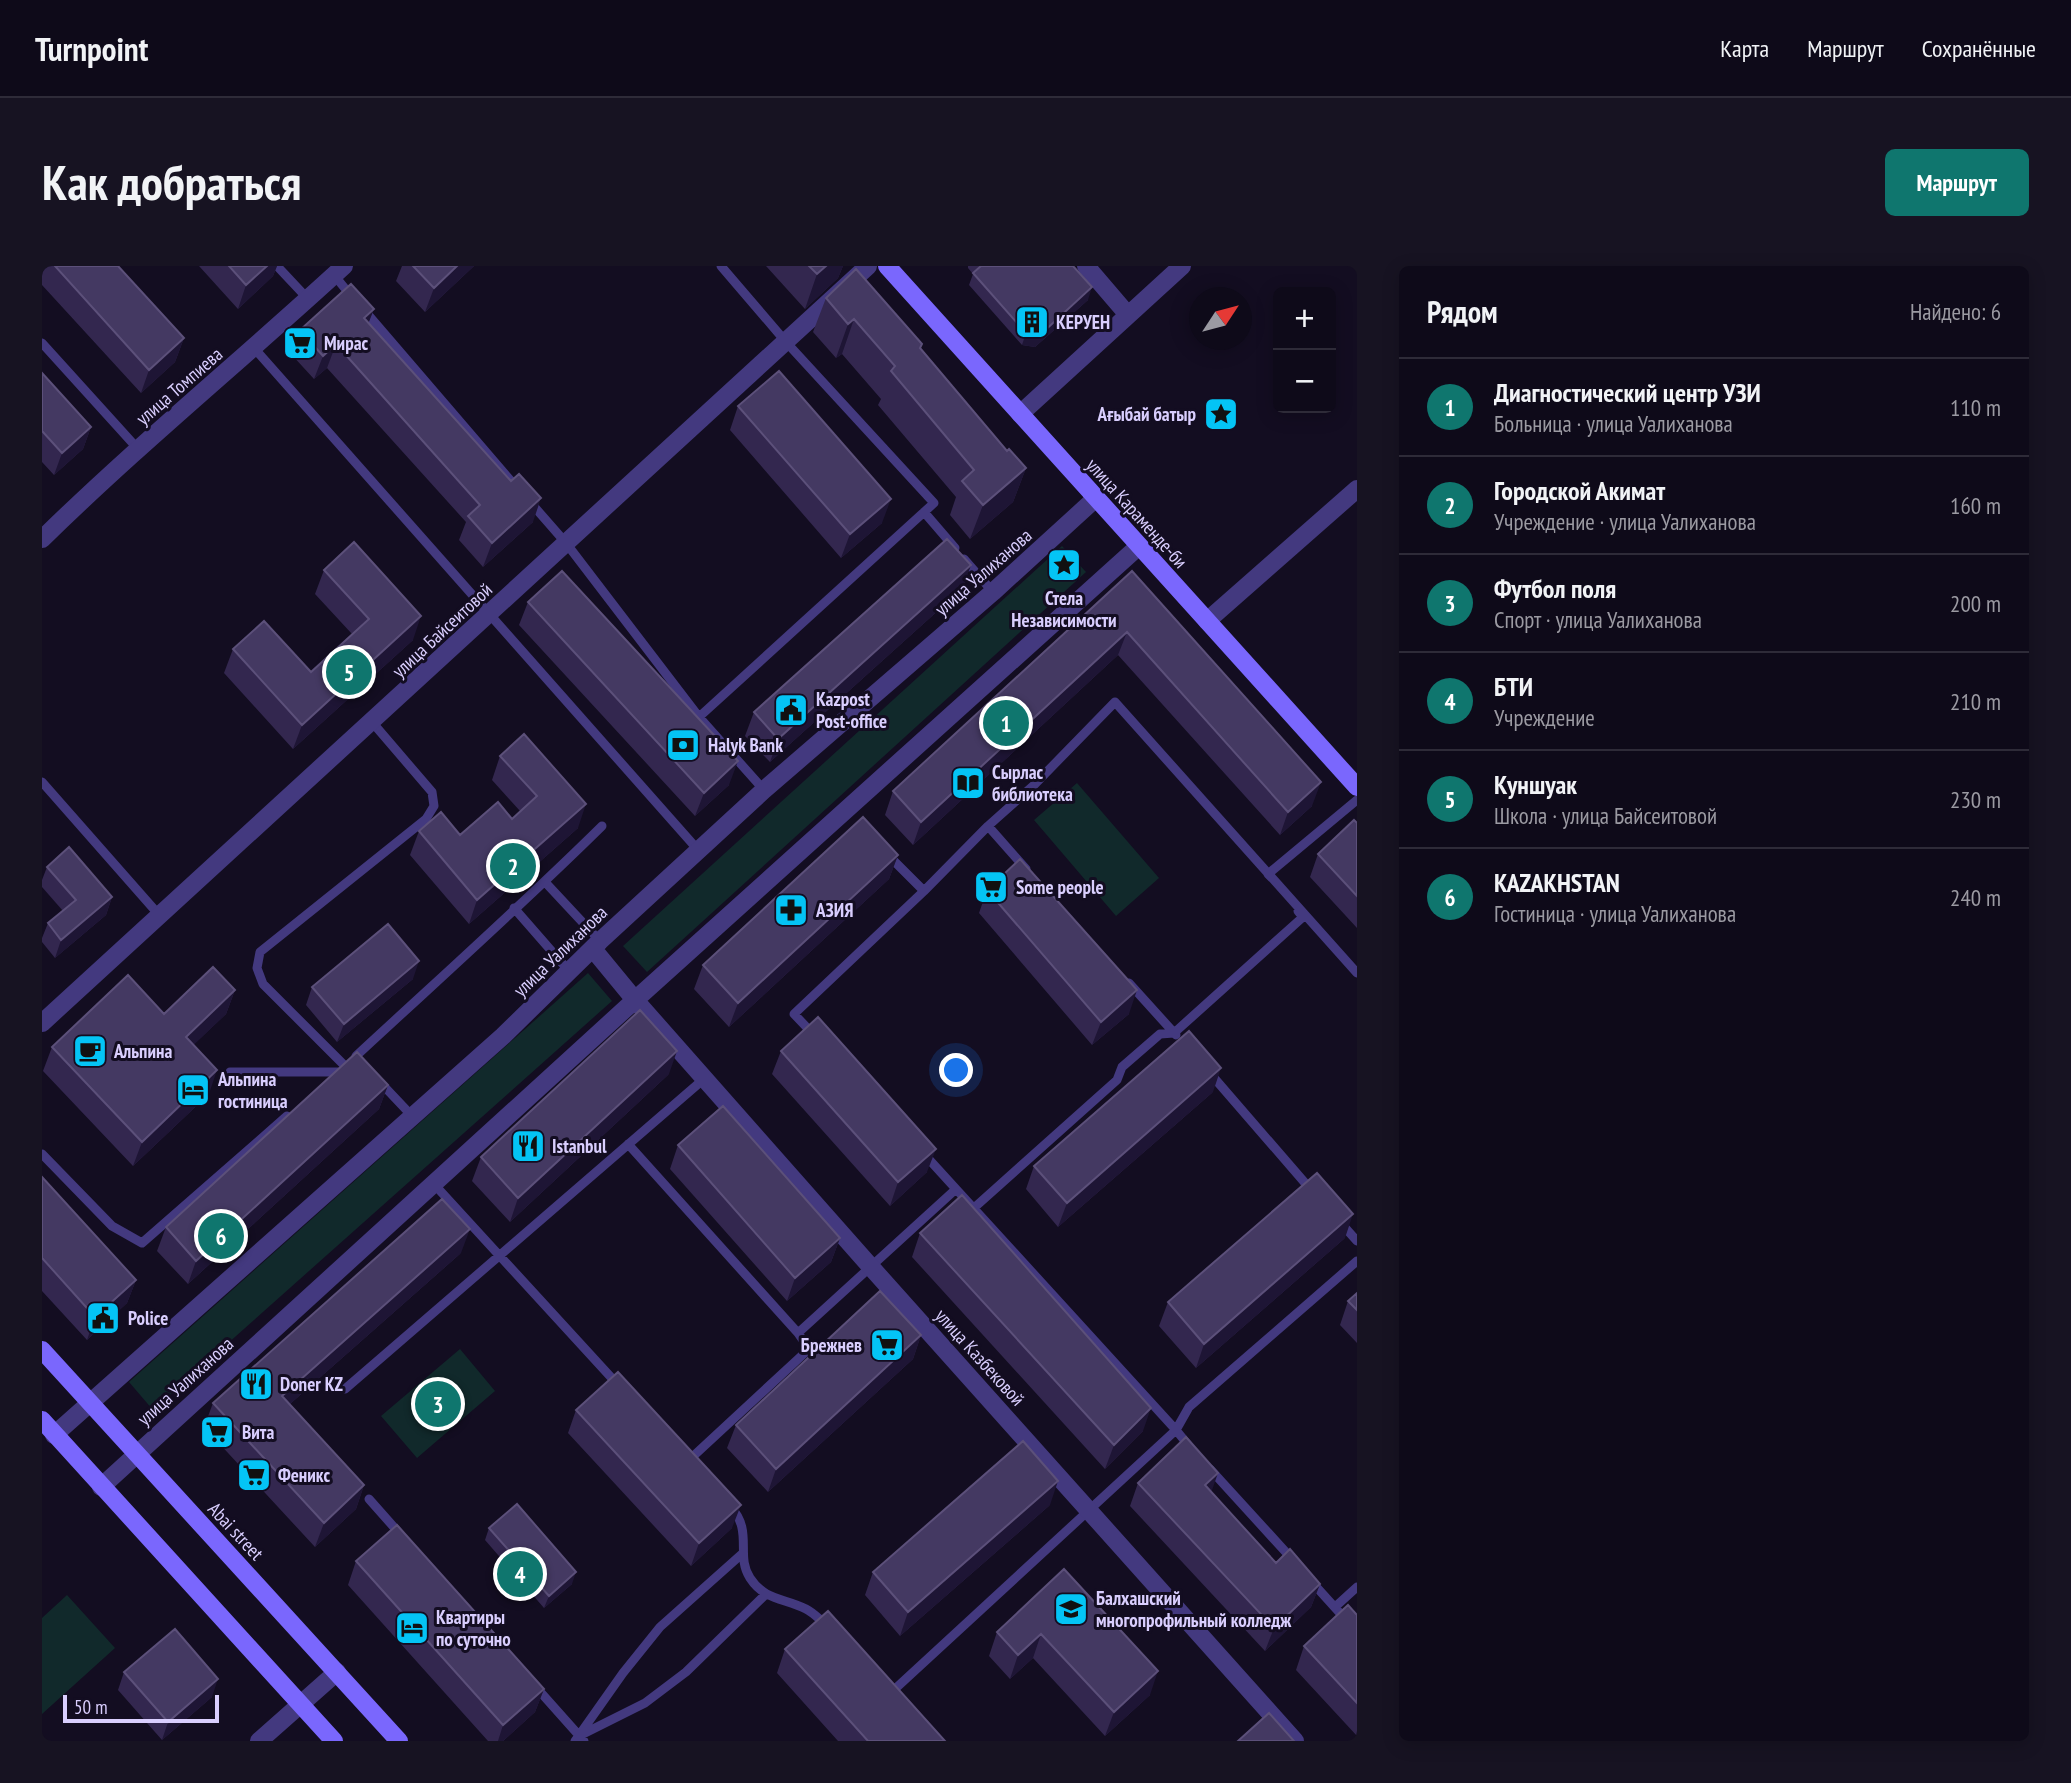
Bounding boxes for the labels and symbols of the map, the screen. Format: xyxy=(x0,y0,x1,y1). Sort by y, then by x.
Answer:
north arrow xyxy=(1189,287,1252,350)
building icon: КЕРУЕН xyxy=(1013,303,1051,341)
place label: КЕРУЕН xyxy=(1056,310,1110,334)
supermarket icon: Мирас xyxy=(281,324,319,362)
place label: Мирас xyxy=(324,331,369,355)
street label: улица Томпиева xyxy=(131,342,227,430)
place icon: Ағыбай батыр xyxy=(1202,395,1240,433)
place label: Ағыбай батыр xyxy=(1097,402,1197,426)
street label: улица Караменде-би xyxy=(1081,453,1193,573)
street label: улица Уалиханова xyxy=(929,523,1037,621)
place icon: Стела Независимости xyxy=(1045,546,1083,584)
street label: улица Байсеитовой xyxy=(387,577,497,683)
place label: Стела Независимости xyxy=(1011,586,1117,632)
pin: 5 xyxy=(326,646,372,698)
place label: Kazpost Post-office xyxy=(816,687,887,733)
public building icon: Kazpost Post-office xyxy=(772,691,810,729)
pin: 1 xyxy=(983,697,1029,749)
bank icon: Halyk Bank xyxy=(664,726,702,764)
place label: Halyk Bank xyxy=(708,733,783,757)
place label: Сырлас библиотека xyxy=(992,760,1073,806)
library icon: Сырлас библиотека xyxy=(949,764,987,802)
pin: 2 xyxy=(490,840,536,892)
supermarket icon: Some people xyxy=(972,868,1010,906)
place label: Some people xyxy=(1016,875,1104,899)
pharmacy icon: АЗИЯ xyxy=(772,891,810,929)
place label: АЗИЯ xyxy=(815,898,853,922)
street label: улица Уалиханова xyxy=(508,900,612,1002)
cafe icon: Альпина xyxy=(71,1032,109,1070)
place label: Альпина xyxy=(113,1039,172,1063)
your location xyxy=(939,1053,973,1087)
place label: Альпина гостиница xyxy=(217,1067,288,1113)
hotel icon: Альпина гостиница xyxy=(174,1071,212,1109)
restaurant icon: Istanbul xyxy=(509,1127,547,1165)
place label: Istanbul xyxy=(552,1134,607,1158)
pin: 6 xyxy=(198,1210,244,1262)
public building icon: Police xyxy=(84,1299,122,1337)
street label: улица Казбековой xyxy=(930,1304,1030,1410)
place label: Police xyxy=(128,1306,168,1330)
supermarket icon: Брежнев xyxy=(868,1326,906,1364)
street label: улица Уалиханова xyxy=(132,1332,238,1430)
place label: Брежнев xyxy=(801,1333,862,1357)
restaurant icon: Doner KZ xyxy=(237,1365,275,1403)
place label: Doner KZ xyxy=(280,1372,343,1396)
pin: 3 xyxy=(415,1378,461,1430)
supermarket icon: Вита xyxy=(198,1413,236,1451)
place label: Вита xyxy=(242,1420,274,1444)
supermarket icon: Феникс xyxy=(235,1456,273,1494)
place label: Феникс xyxy=(278,1463,330,1487)
street label: Abai street xyxy=(203,1497,269,1566)
pin: 4 xyxy=(497,1548,543,1600)
place label: Балхашский многопрофильный колледж xyxy=(1096,1586,1292,1632)
school or university icon: Балхашский многопрофильный колледж xyxy=(1052,1590,1090,1628)
place label: Квартиры по суточно xyxy=(436,1605,511,1651)
hotel icon: Квартиры по суточно xyxy=(393,1609,431,1647)
scale bar xyxy=(63,1692,219,1724)

